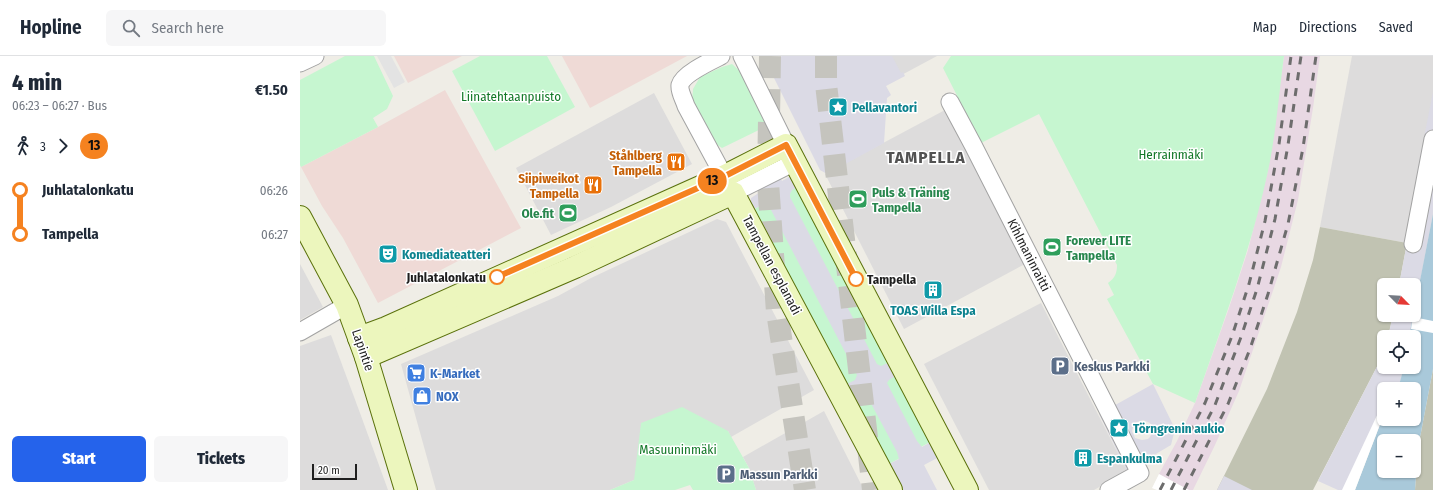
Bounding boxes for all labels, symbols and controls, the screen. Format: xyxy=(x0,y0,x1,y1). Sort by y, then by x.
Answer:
search box xyxy=(106,10,386,46)
text: Hopline xyxy=(20,16,82,39)
icon: search xyxy=(120,17,142,39)
text: Search here xyxy=(152,19,224,37)
text: Map xyxy=(1253,19,1277,36)
text: Directions xyxy=(1299,19,1357,36)
text: Saved xyxy=(1379,19,1413,36)
text: 4 min xyxy=(12,69,62,96)
text: €1.50 xyxy=(255,81,288,99)
park label: Liinatehtaanpuisto xyxy=(461,89,561,104)
place icon: Pellavantori xyxy=(827,96,849,118)
text: 06:23 – 06:27 · Bus xyxy=(12,98,107,113)
place label: Pellavantori xyxy=(852,100,917,115)
icon: walk xyxy=(12,135,34,157)
icon: forward xyxy=(52,135,74,157)
text: 13 xyxy=(88,137,100,154)
text: 3 xyxy=(40,139,46,154)
district label: TAMPELLA xyxy=(886,147,966,168)
park label: Herrainmäki xyxy=(1138,147,1204,162)
place label: Ståhlberg Tampella xyxy=(609,148,663,178)
restaurant icon: Ståhlberg Tampella xyxy=(665,151,687,173)
line badge: 13 xyxy=(694,168,730,194)
place label: Siipiweikot Tampella xyxy=(518,171,580,201)
text: 13 xyxy=(706,172,718,189)
restaurant icon: Siipiweikot Tampella xyxy=(582,174,604,196)
text: Juhlatalonkatu xyxy=(42,181,134,199)
text: 06:26 xyxy=(260,183,288,198)
place label: Puls & Träning Tampella xyxy=(872,185,950,215)
sports icon: Puls & Träning Tampella xyxy=(847,188,869,210)
sports icon: Ole.fit xyxy=(557,202,579,224)
place label: Ole.fit xyxy=(521,206,554,221)
street label: Tampellan esplanadi xyxy=(739,213,805,317)
street label: Kihlmaninraitti xyxy=(1004,216,1054,294)
text: Tampella xyxy=(42,225,99,243)
text: 06:27 xyxy=(261,227,288,242)
place label: Forever LITE Tampella xyxy=(1066,233,1131,263)
sports icon: Forever LITE Tampella xyxy=(1041,236,1063,258)
theatre icon: Komediateatteri xyxy=(377,243,399,265)
place label: Komediateatteri xyxy=(402,247,491,262)
marker: Juhlatalonkatu xyxy=(489,269,505,285)
place label: Juhlatalonkatu xyxy=(406,270,486,285)
marker: Tampella xyxy=(848,271,864,287)
place label: Tampella xyxy=(867,272,917,287)
north arrow xyxy=(1377,278,1421,322)
map controls xyxy=(1377,278,1421,478)
building icon: TOAS Willa Espa xyxy=(922,279,944,301)
place label: TOAS Willa Espa xyxy=(890,303,976,318)
street label: Lapintie xyxy=(349,327,377,373)
button: locate xyxy=(1377,330,1421,374)
parking icon: Keskus Parkki xyxy=(1049,355,1071,377)
place label: Keskus Parkki xyxy=(1074,359,1150,374)
supermarket icon: K-Market xyxy=(405,362,427,384)
place label: K-Market xyxy=(430,366,481,381)
button: + xyxy=(1377,382,1421,426)
shop icon: NOX xyxy=(411,385,433,407)
place label: NOX xyxy=(436,389,459,404)
place icon: Törngrenin aukio xyxy=(1108,417,1130,439)
place label: Törngrenin aukio xyxy=(1133,421,1225,436)
button: − xyxy=(1377,434,1421,478)
button: Start xyxy=(12,436,146,482)
button: Tickets xyxy=(154,436,288,482)
park label: Masuuninmäki xyxy=(639,442,717,457)
building icon: Espankulma xyxy=(1072,447,1094,469)
place label: Espankulma xyxy=(1097,451,1163,466)
scale bar xyxy=(312,462,357,481)
parking icon: Massun Parkki xyxy=(715,463,737,485)
text: 20 m xyxy=(318,464,340,477)
place label: Massun Parkki xyxy=(740,467,818,482)

